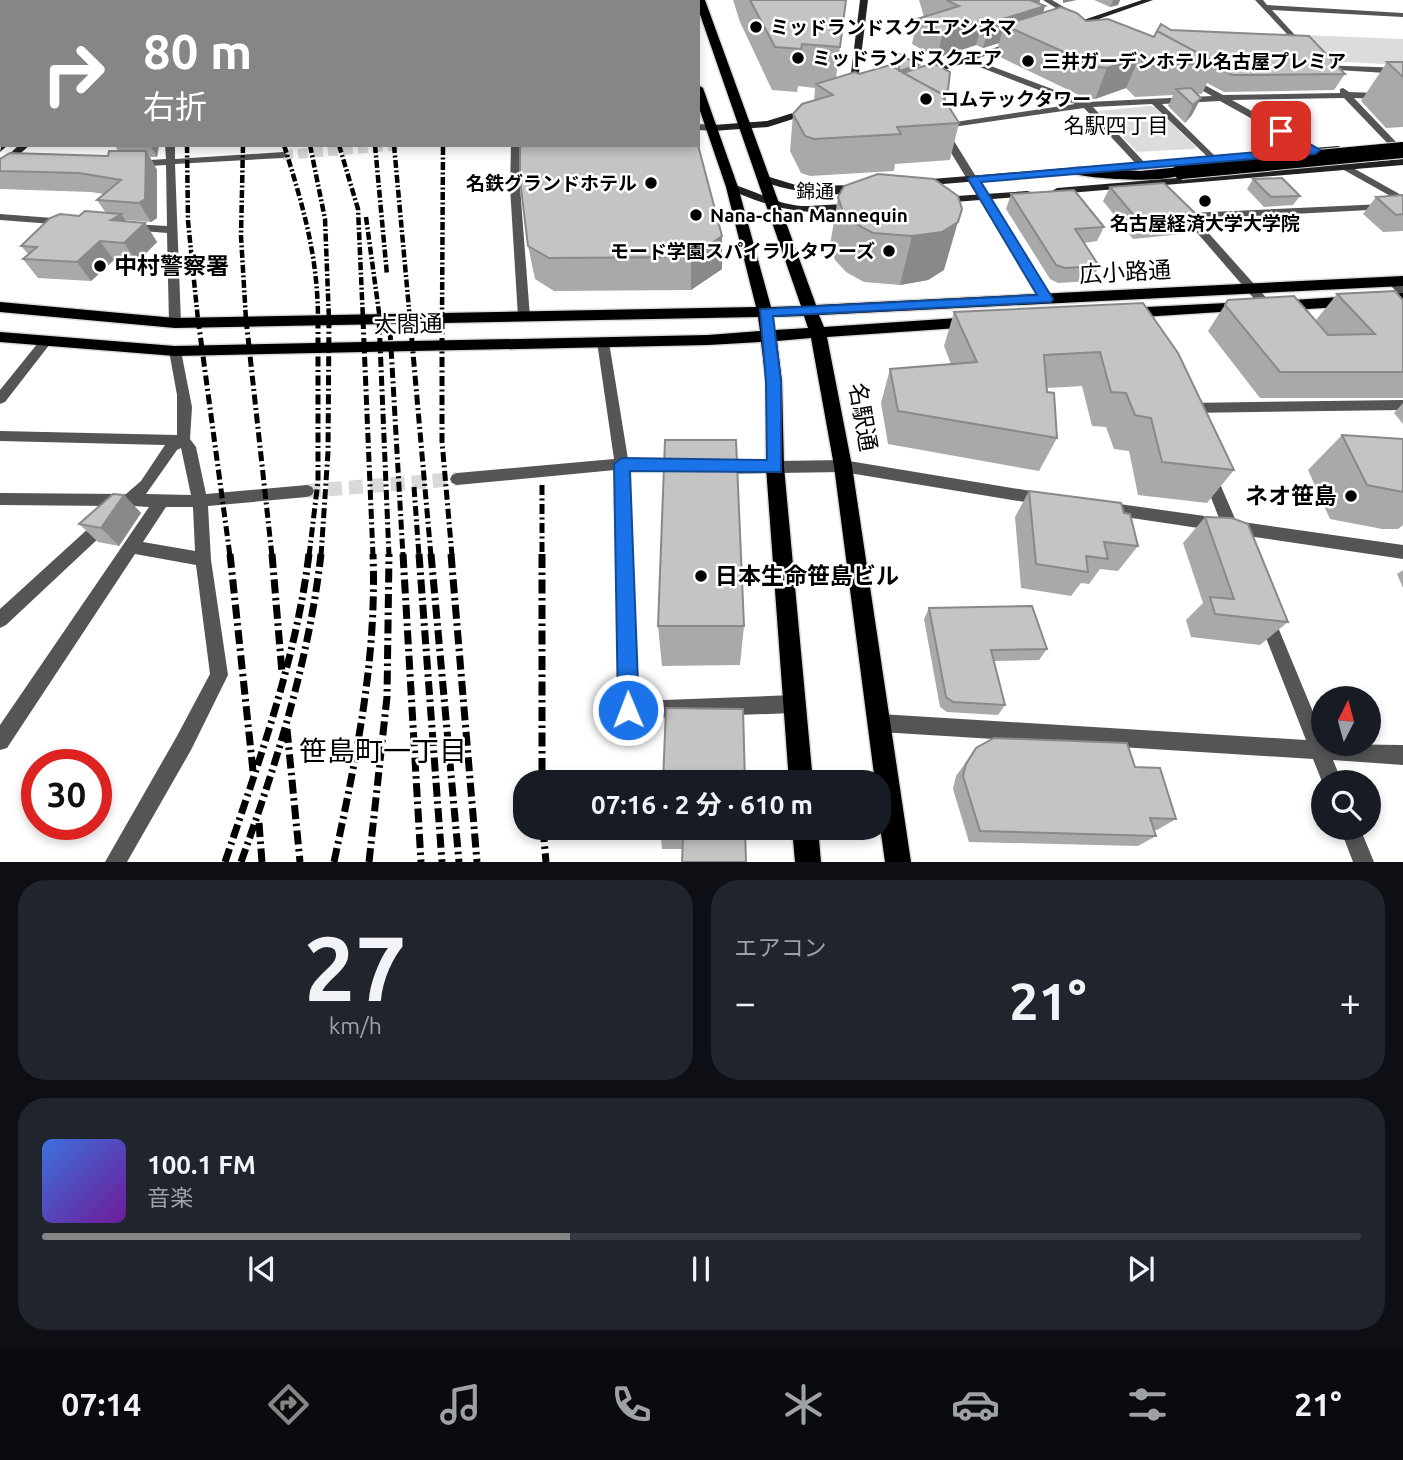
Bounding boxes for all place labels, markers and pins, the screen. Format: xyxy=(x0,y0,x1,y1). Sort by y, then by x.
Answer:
place label: ミッドランドスクエアシネマ xyxy=(770,16,1016,38)
marker: ミッドランドスクエアシネマ xyxy=(748,19,764,35)
place label: ミッドランドスクエア xyxy=(812,47,1002,69)
marker: ミッドランドスクエア xyxy=(790,50,806,66)
place label: 三井ガーデンホテル名古屋プレミア xyxy=(1042,50,1346,72)
marker: 三井ガーデンホテル名古屋プレミア xyxy=(1020,53,1036,69)
place label: コムテックタワー xyxy=(940,88,1091,110)
marker: コムテックタワー xyxy=(918,91,934,107)
pin xyxy=(1251,101,1311,161)
place label: 名鉄グランドホテル xyxy=(466,172,637,194)
marker: 名鉄グランドホテル xyxy=(643,175,659,191)
marker: 名古屋経済大学大学院 xyxy=(1197,193,1213,209)
place label: Nana-chan Mannequin xyxy=(710,204,908,226)
marker: Nana-chan Mannequin xyxy=(688,207,704,223)
place label: 名古屋経済大学大学院 xyxy=(1110,212,1300,234)
place label: モード学園スパイラルタワーズ xyxy=(610,240,875,262)
marker: モード学園スパイラルタワーズ xyxy=(881,243,897,259)
place label: 中村警察署 xyxy=(114,253,229,278)
marker: 中村警察署 xyxy=(92,258,108,274)
place label: ネオ笹島 xyxy=(1245,483,1337,508)
marker: ネオ笹島 xyxy=(1343,488,1359,504)
place label: 日本生命笹島ビル xyxy=(715,563,899,588)
marker: 日本生命笹島ビル xyxy=(693,568,709,584)

